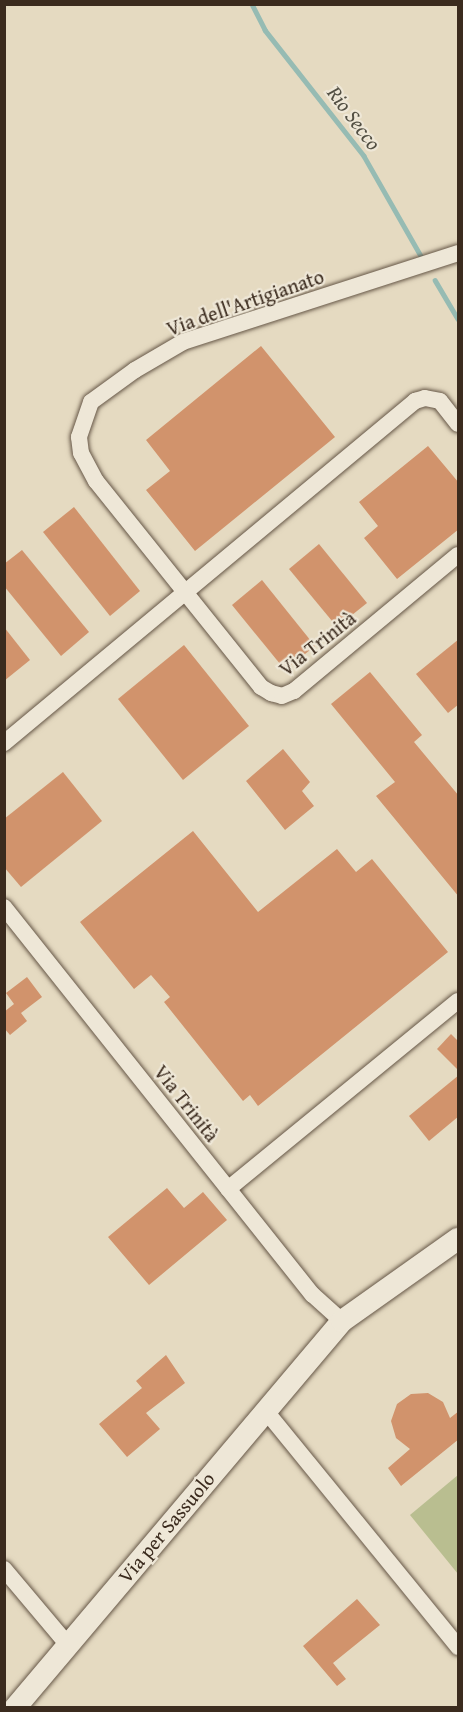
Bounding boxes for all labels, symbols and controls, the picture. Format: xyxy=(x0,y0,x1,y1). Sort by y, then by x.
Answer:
water label: Rio Secco xyxy=(322,81,386,155)
street label: Via dell'Artigianato xyxy=(163,264,327,340)
street label: Via Trinità xyxy=(274,606,360,680)
street label: Via Trinità xyxy=(150,1060,224,1146)
street label: Via per Sassuolo xyxy=(113,1467,219,1587)

